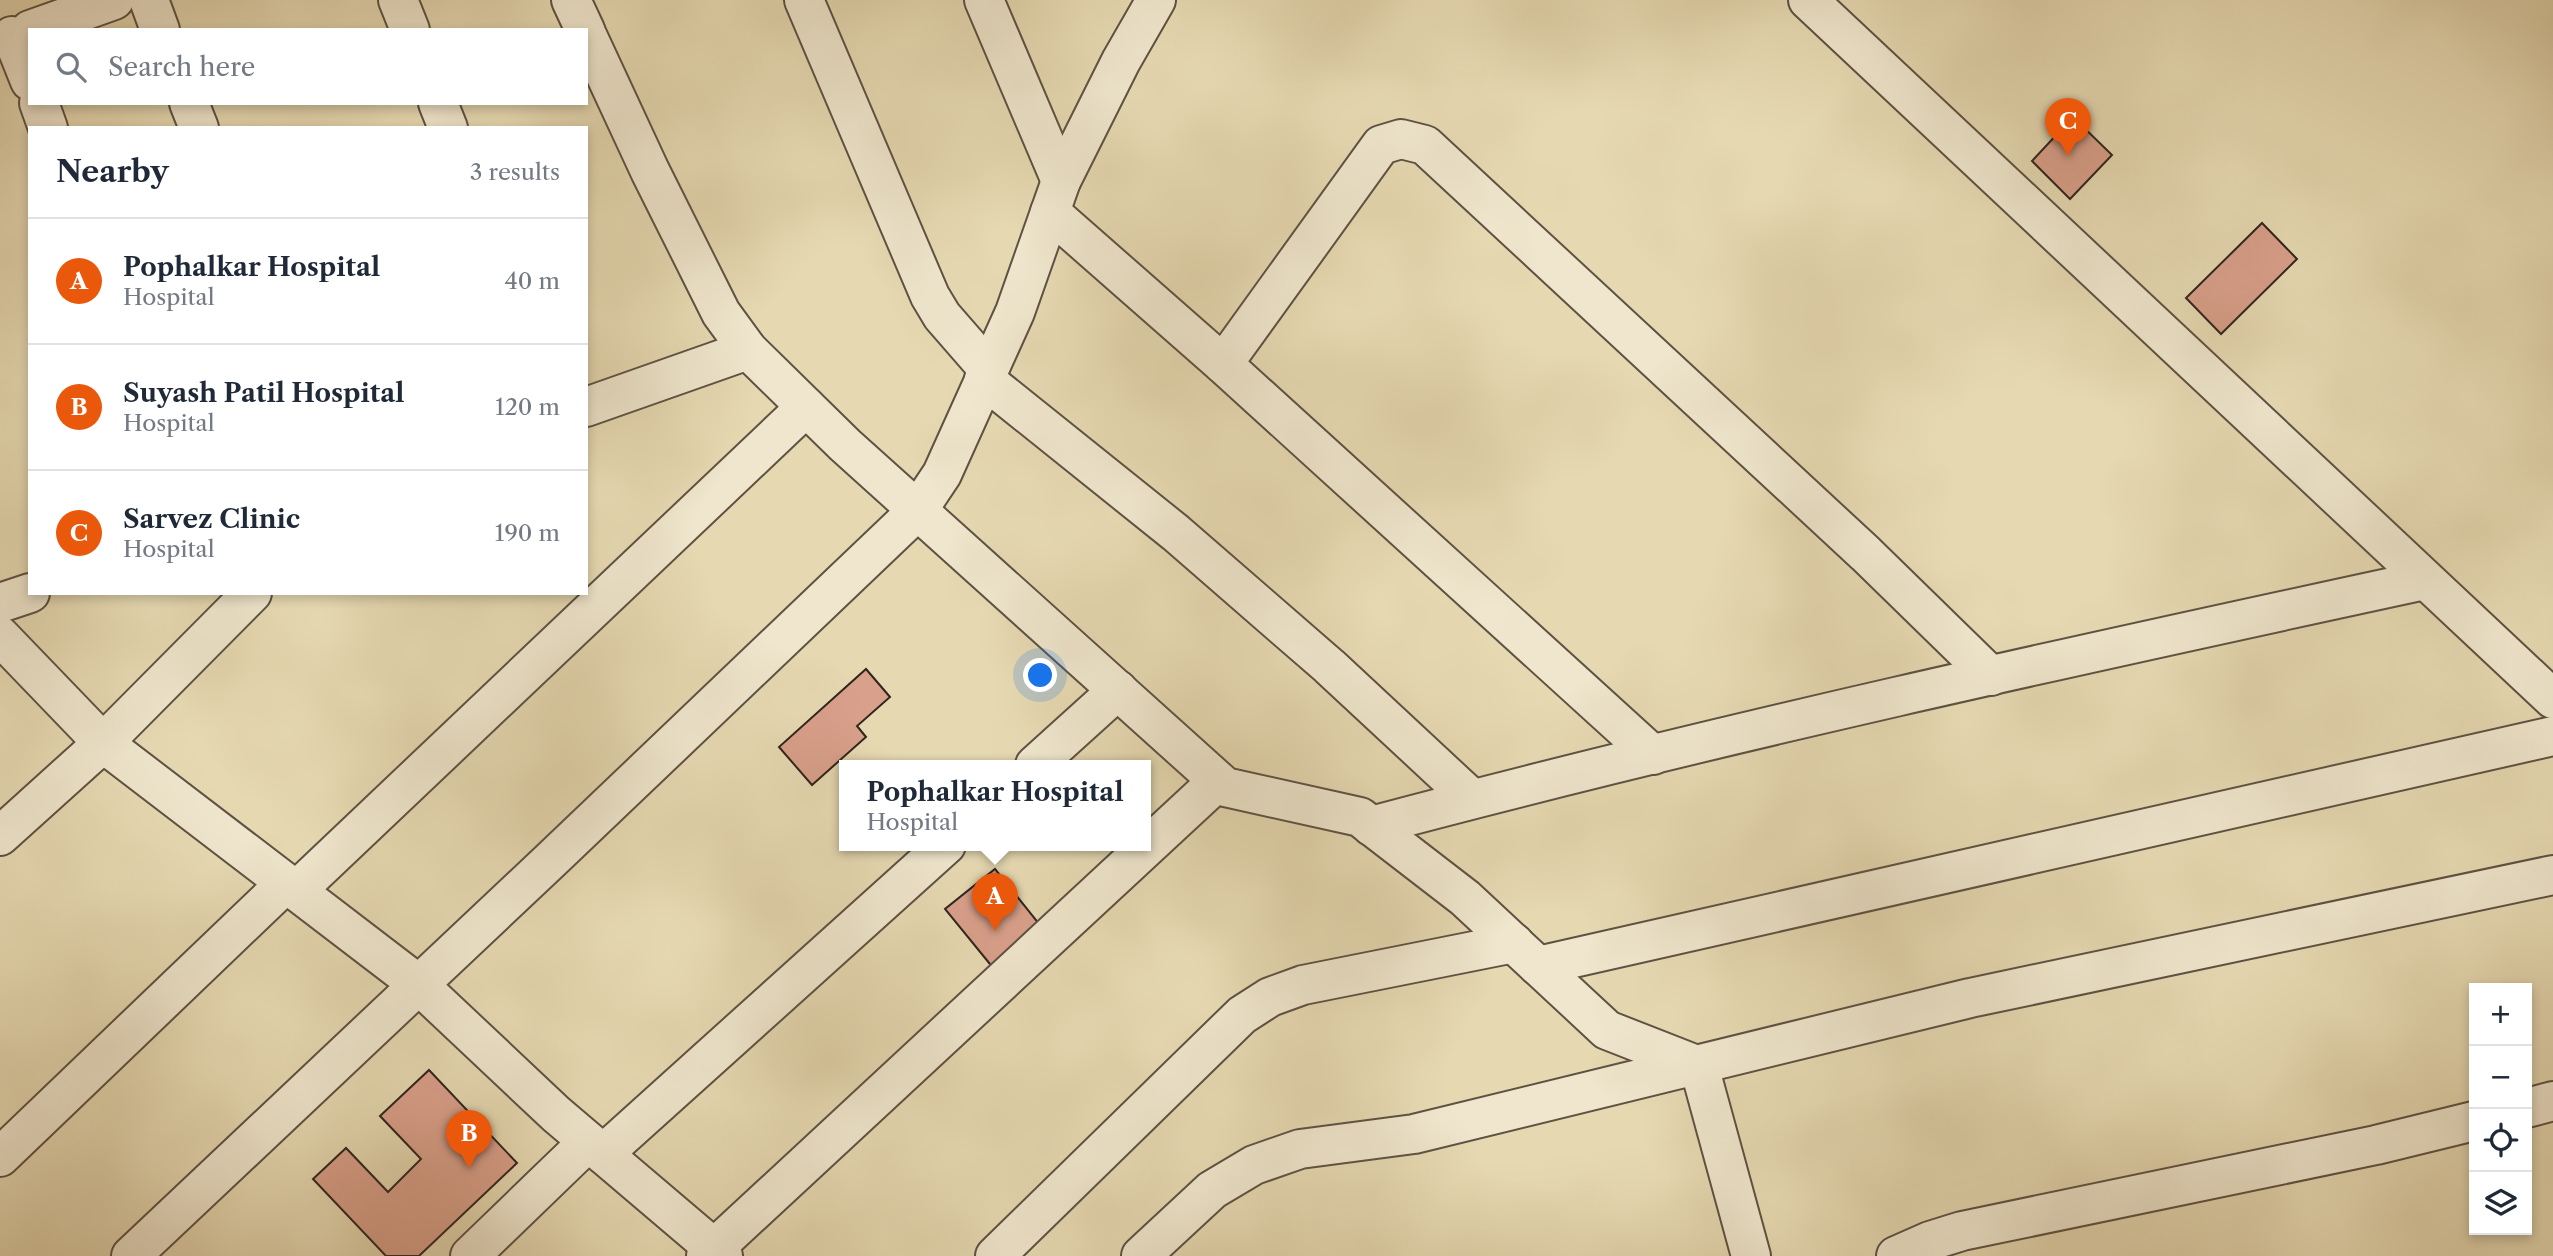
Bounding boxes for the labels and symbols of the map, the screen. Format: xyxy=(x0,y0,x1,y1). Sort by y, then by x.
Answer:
pin: C xyxy=(2045,98,2091,156)
your location xyxy=(1023,658,1057,692)
pin: A xyxy=(972,873,1018,931)
pin: B xyxy=(446,1110,492,1168)

